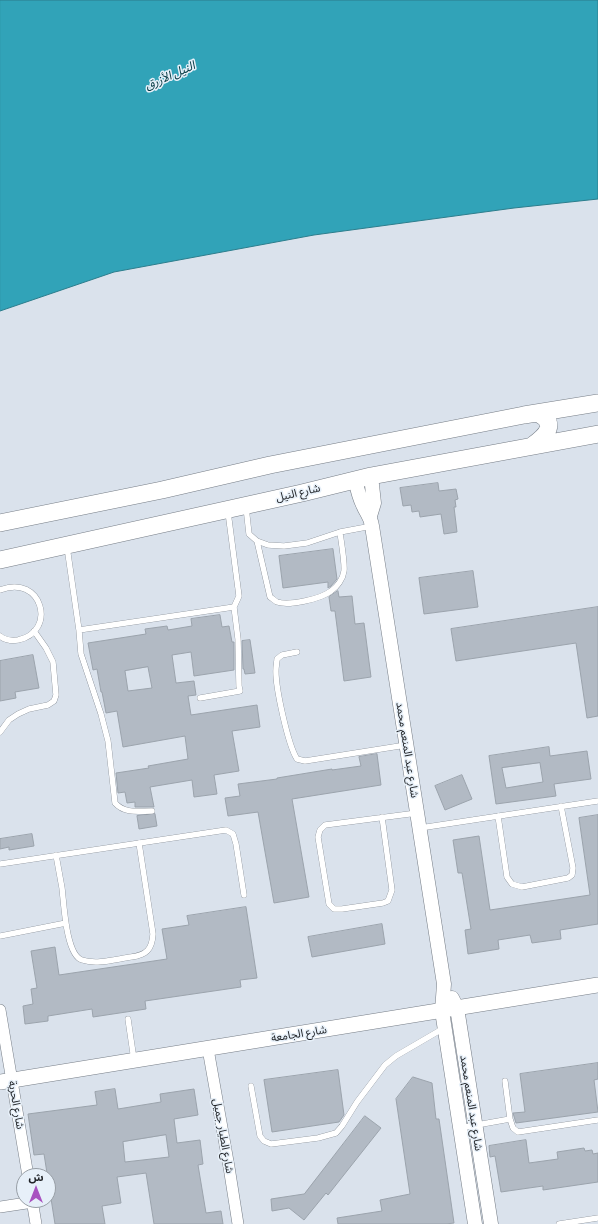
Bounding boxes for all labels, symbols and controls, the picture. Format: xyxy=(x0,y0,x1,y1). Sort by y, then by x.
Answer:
water label: النيل الأزرق xyxy=(143,59,197,93)
street label: شارع النيل xyxy=(274,481,322,505)
street label: شارع عبد المنعم محمد xyxy=(393,701,421,799)
street label: شارع الجامعة xyxy=(270,1023,328,1045)
street label: شارع عبد المنعم محمد xyxy=(457,1054,485,1152)
street label: شارع الحرية xyxy=(5,1080,27,1130)
street label: شارع الطيار جميل xyxy=(210,1097,236,1175)
north arrow xyxy=(16,1168,56,1208)
text: ش xyxy=(28,1170,44,1184)

